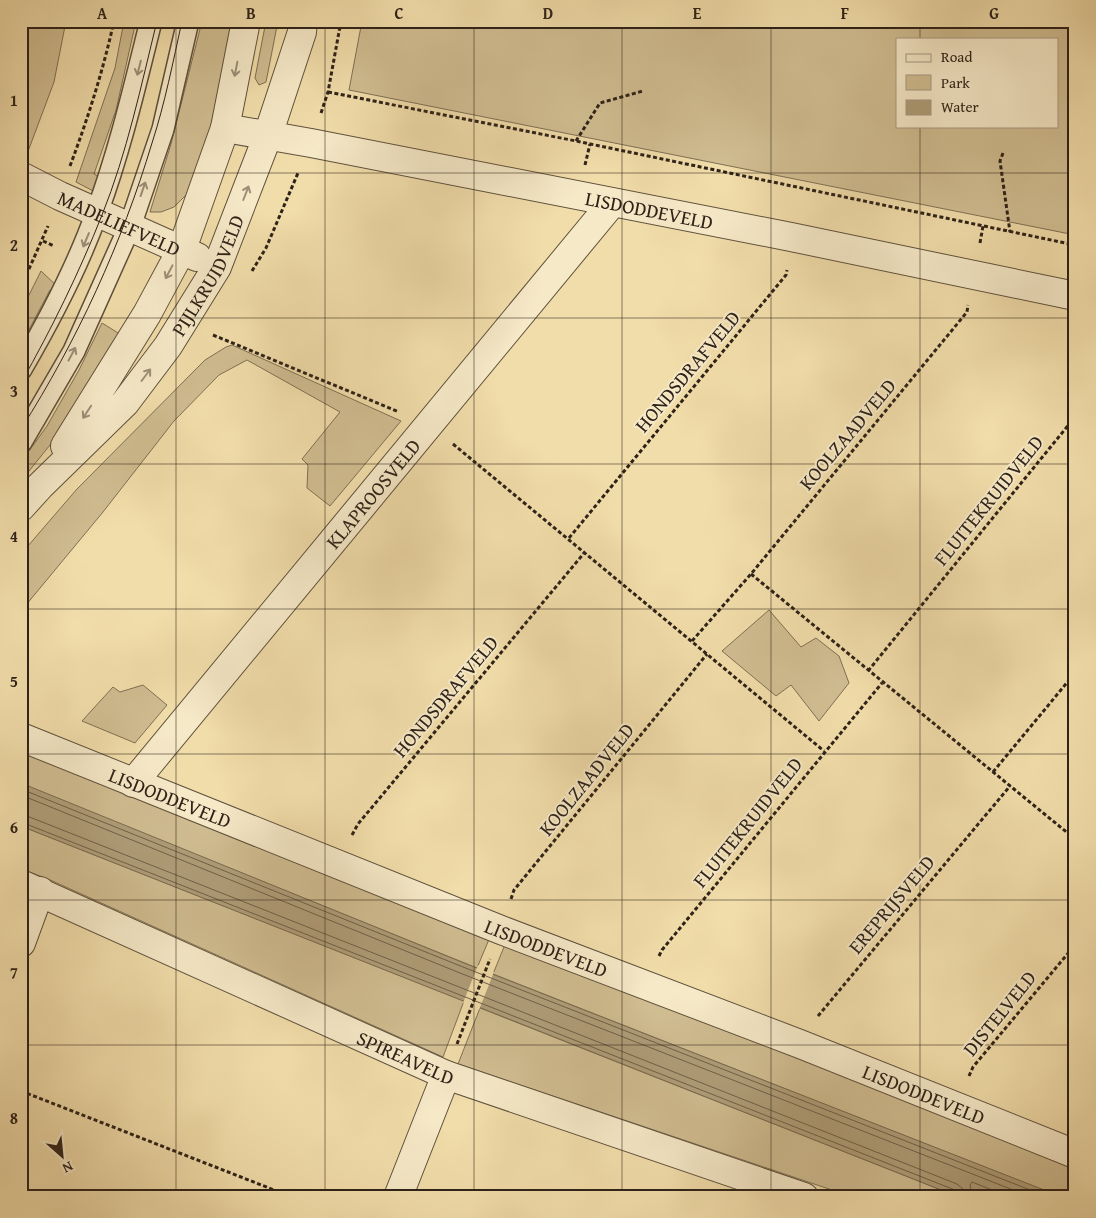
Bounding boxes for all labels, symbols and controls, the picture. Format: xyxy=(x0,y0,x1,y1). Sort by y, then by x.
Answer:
text: A xyxy=(97,1,108,25)
text: B xyxy=(246,1,256,25)
text: C xyxy=(394,1,404,25)
text: D xyxy=(543,1,553,25)
text: E xyxy=(693,1,702,25)
text: F xyxy=(841,1,849,25)
text: G xyxy=(989,1,999,25)
legend xyxy=(896,38,1058,128)
text: Road xyxy=(941,46,972,67)
one-way arrow xyxy=(134,60,143,76)
one-way arrow xyxy=(231,61,241,77)
text: Park xyxy=(941,72,970,93)
text: 1 xyxy=(10,88,18,112)
text: Water xyxy=(941,96,979,117)
street label: MADELIEFVELD xyxy=(53,182,186,263)
one-way arrow xyxy=(139,182,148,197)
street label: LISDODDEVELD xyxy=(583,183,716,236)
one-way arrow xyxy=(242,186,251,202)
street label: PIJLKRUIDVELD xyxy=(163,210,250,341)
one-way arrow xyxy=(80,232,90,247)
text: 2 xyxy=(10,233,18,257)
one-way arrow xyxy=(164,265,174,280)
street label: HONDSDRAFVELD xyxy=(627,304,747,438)
one-way arrow xyxy=(68,347,77,362)
one-way arrow xyxy=(141,368,151,382)
street label: KOOLZAADVELD xyxy=(792,372,902,496)
text: 3 xyxy=(10,379,18,403)
one-way arrow xyxy=(82,405,92,419)
street label: FLUITEKRUIDVELD xyxy=(926,429,1050,571)
street label: KLAPROOSVELD xyxy=(318,432,427,554)
text: 4 xyxy=(10,524,18,548)
street label: HONDSDRAFVELD xyxy=(385,629,505,763)
text: 5 xyxy=(10,669,18,693)
street label: KOOLZAADVELD xyxy=(531,716,641,842)
street label: FLUITEKRUIDVELD xyxy=(685,751,809,893)
street label: LISDODDEVELD xyxy=(105,759,236,835)
text: 6 xyxy=(10,815,18,839)
street label: EREPRIJSVELD xyxy=(841,848,941,960)
street label: LISDODDEVELD xyxy=(481,911,612,984)
text: 7 xyxy=(10,960,18,984)
street label: DISTELVELD xyxy=(955,964,1043,1062)
street label: SPIREAVELD xyxy=(353,1022,458,1091)
street label: LISDODDEVELD xyxy=(859,1056,990,1131)
text: 8 xyxy=(10,1106,18,1130)
north arrow xyxy=(38,1130,88,1180)
text: N xyxy=(59,1157,77,1179)

